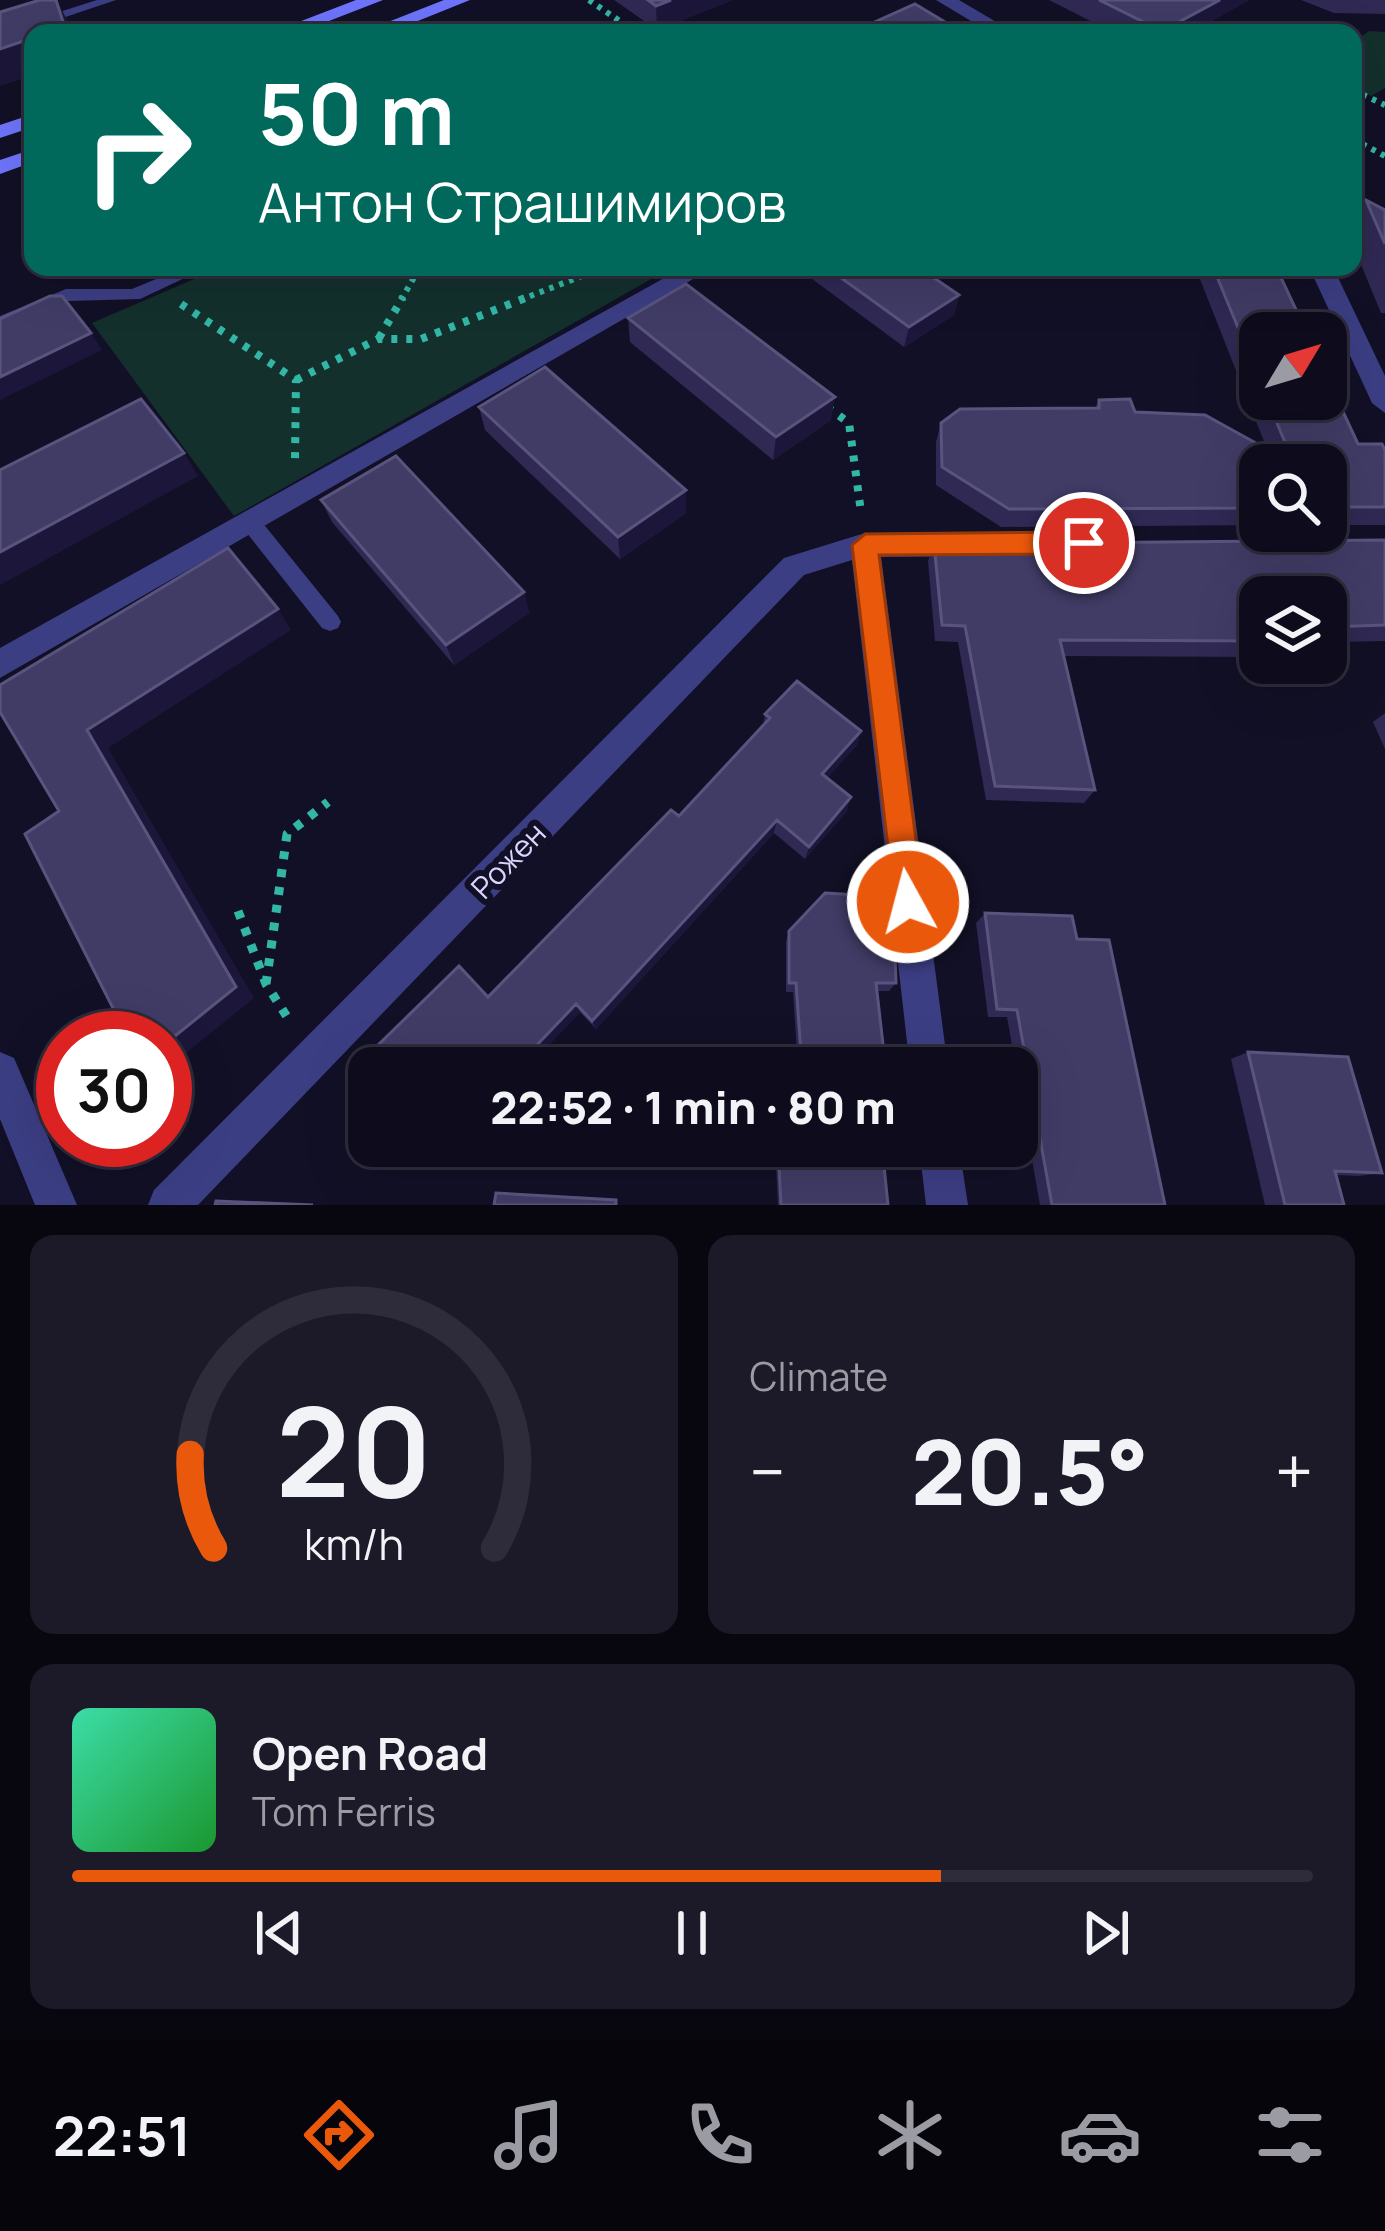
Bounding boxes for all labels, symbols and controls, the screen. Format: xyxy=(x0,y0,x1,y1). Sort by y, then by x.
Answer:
text: 50 m xyxy=(258,55,455,170)
icon: right xyxy=(60,72,216,228)
text: Антон Страшимиров xyxy=(258,164,786,238)
north arrow xyxy=(1239,312,1347,420)
map controls xyxy=(1239,312,1347,684)
button: search xyxy=(1239,444,1347,552)
pin xyxy=(1033,492,1135,594)
icon: arrive xyxy=(1051,510,1117,576)
button: layers xyxy=(1239,576,1347,684)
street label: Рожен xyxy=(462,813,554,907)
position arrow xyxy=(845,839,971,965)
speed limit sign: 30 xyxy=(36,1011,192,1167)
text: 22:52 · 1 min · 80 m xyxy=(490,1076,896,1138)
text: Climate xyxy=(750,1349,888,1403)
text: 20 xyxy=(276,1364,432,1534)
text: 20.5° xyxy=(911,1409,1149,1532)
text: − xyxy=(750,1426,785,1516)
text: + xyxy=(1275,1426,1313,1516)
text: km/h xyxy=(304,1513,404,1572)
text: Open Road xyxy=(252,1722,488,1784)
text: Tom Ferris xyxy=(252,1784,436,1838)
icon: previous xyxy=(246,1900,312,1966)
icon: pause xyxy=(659,1900,725,1966)
icon: next xyxy=(1073,1900,1139,1966)
icon: directions xyxy=(297,2093,381,2177)
icon: music xyxy=(487,2093,571,2177)
icon: phone xyxy=(678,2093,762,2177)
icon: climate xyxy=(868,2093,952,2177)
icon: car xyxy=(1058,2093,1142,2177)
icon: filters xyxy=(1248,2093,1332,2177)
text: 22:51 xyxy=(53,2098,191,2172)

